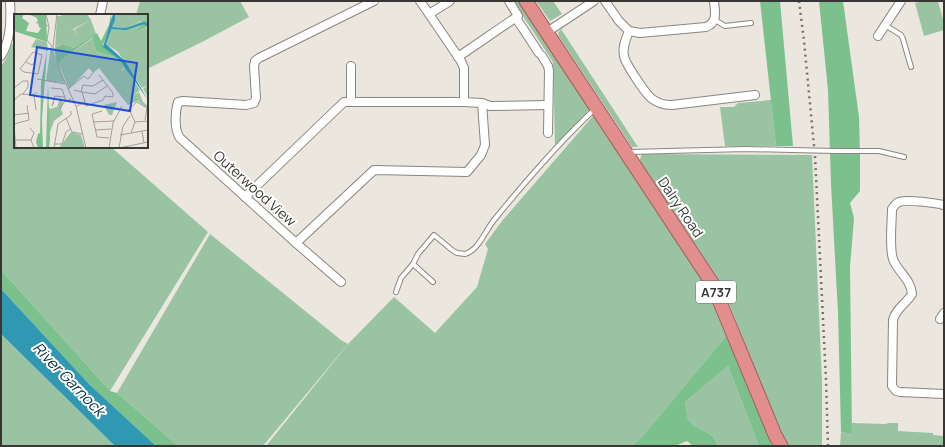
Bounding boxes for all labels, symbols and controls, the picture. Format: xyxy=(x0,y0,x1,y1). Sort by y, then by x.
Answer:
inset map xyxy=(14,14,148,148)
street label: Outerwood View xyxy=(210,146,301,230)
street label: Dalry Road xyxy=(654,173,708,241)
road number: A737 xyxy=(696,281,736,303)
water label: River Garnock xyxy=(28,337,111,422)

